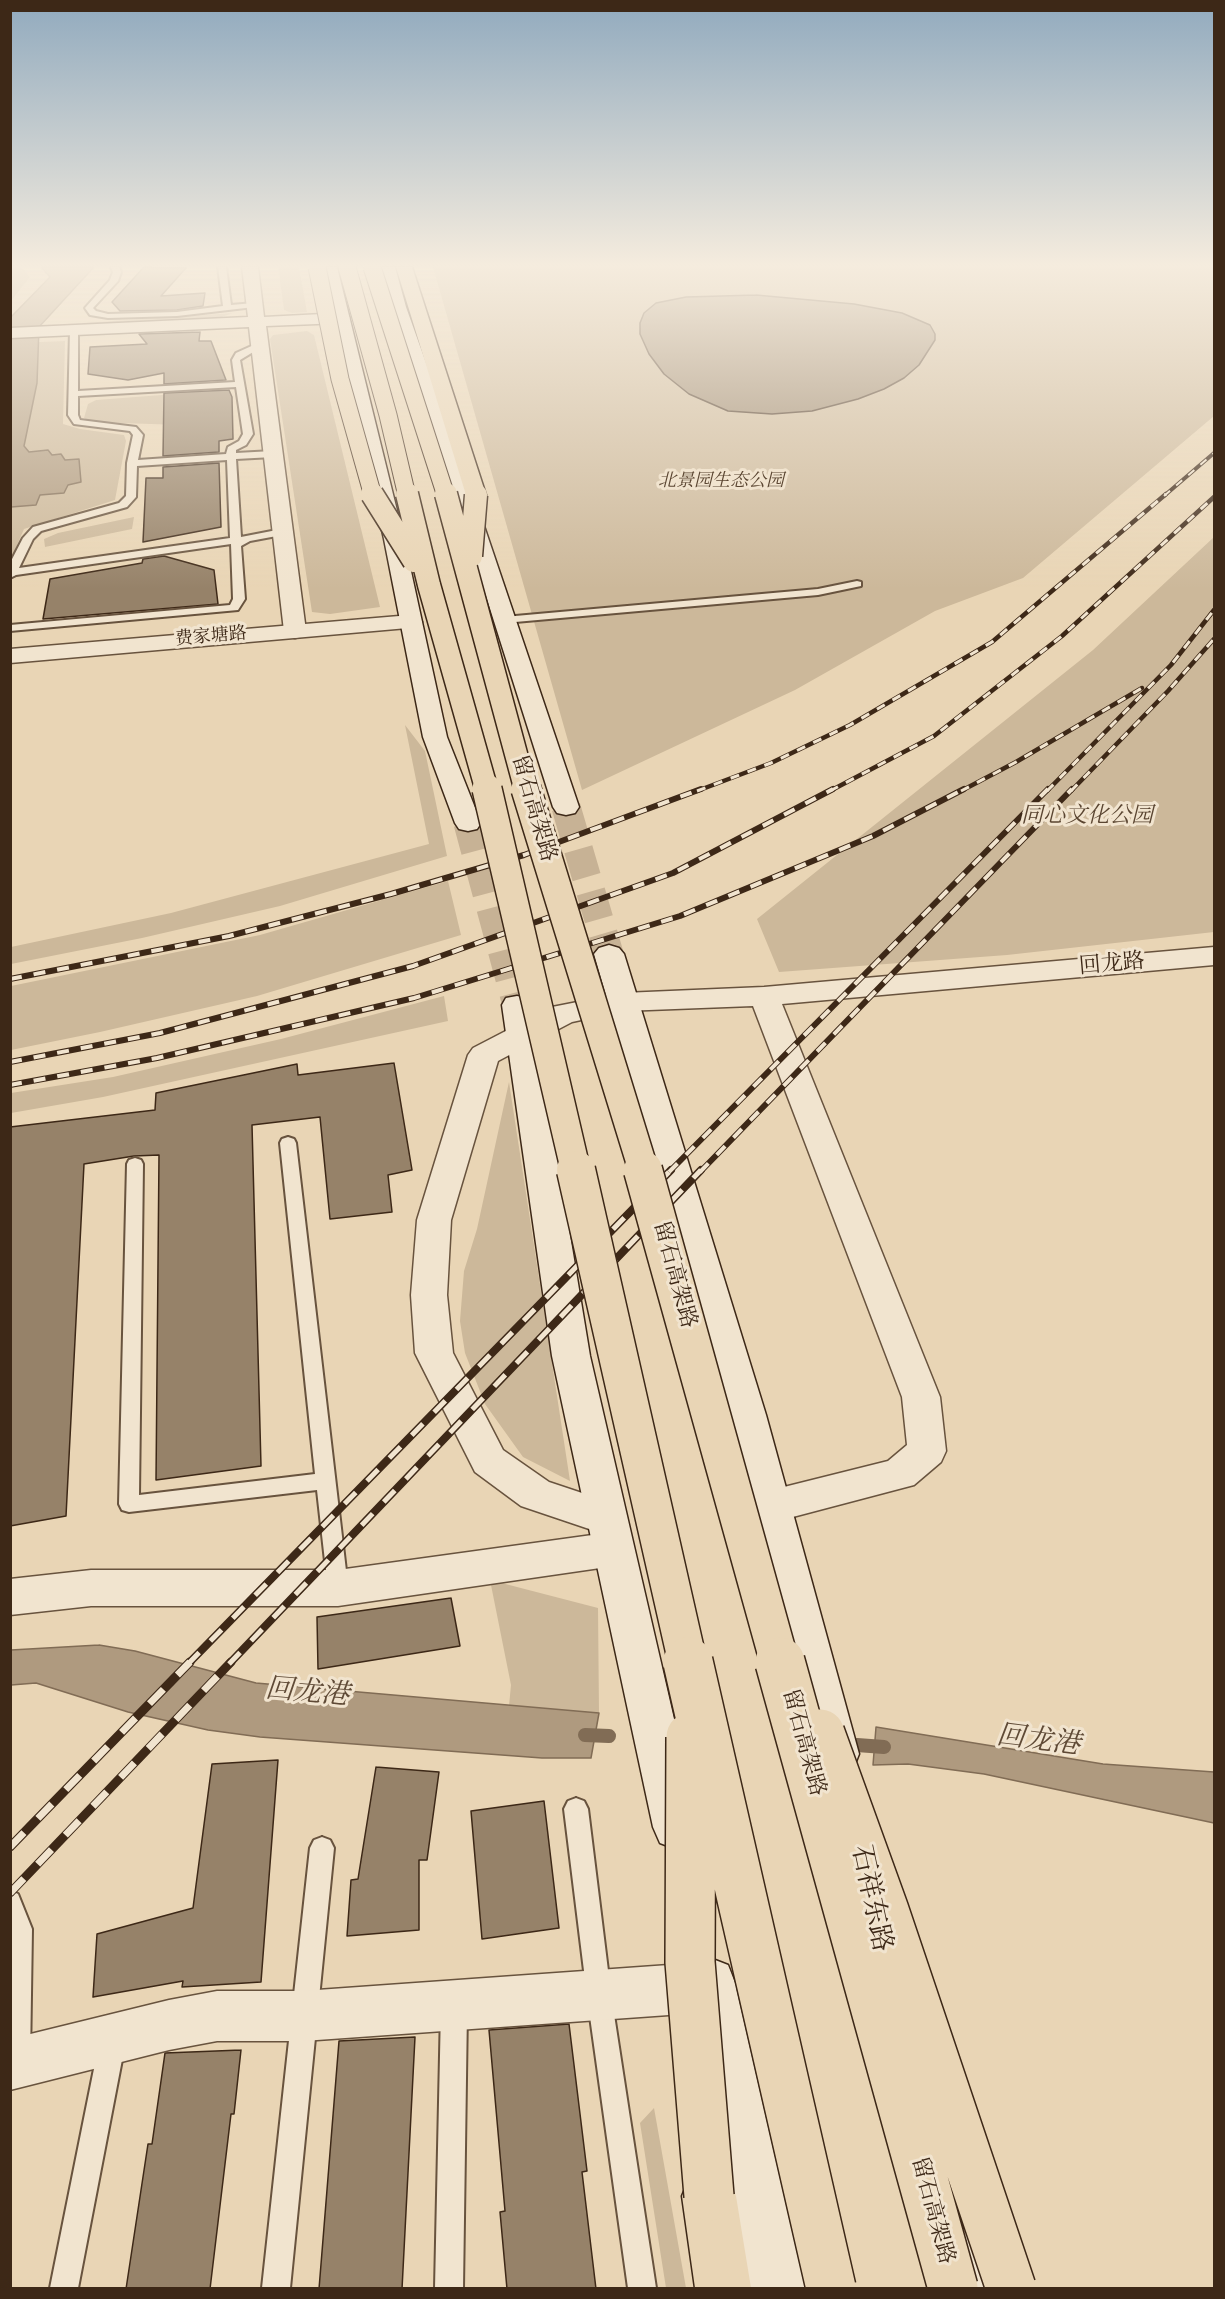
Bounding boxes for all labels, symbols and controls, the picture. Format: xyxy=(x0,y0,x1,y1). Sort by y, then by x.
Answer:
park label: 北景园生态公园 xyxy=(658,472,784,494)
street label: 费家塘路 xyxy=(174,624,248,652)
street label: 留石高架路 xyxy=(504,752,560,866)
park label: 同心文化公园 xyxy=(1021,805,1153,831)
street label: 回龙路 xyxy=(1078,950,1146,982)
street label: 留石高架路 xyxy=(646,1218,700,1332)
water label: 回龙港 xyxy=(264,1675,350,1715)
street label: 留石高架路 xyxy=(775,1686,829,1800)
water label: 回龙港 xyxy=(994,1721,1082,1765)
street label: 石祥东路 xyxy=(842,1843,896,1955)
street label: 留石高架路 xyxy=(904,2154,958,2268)

